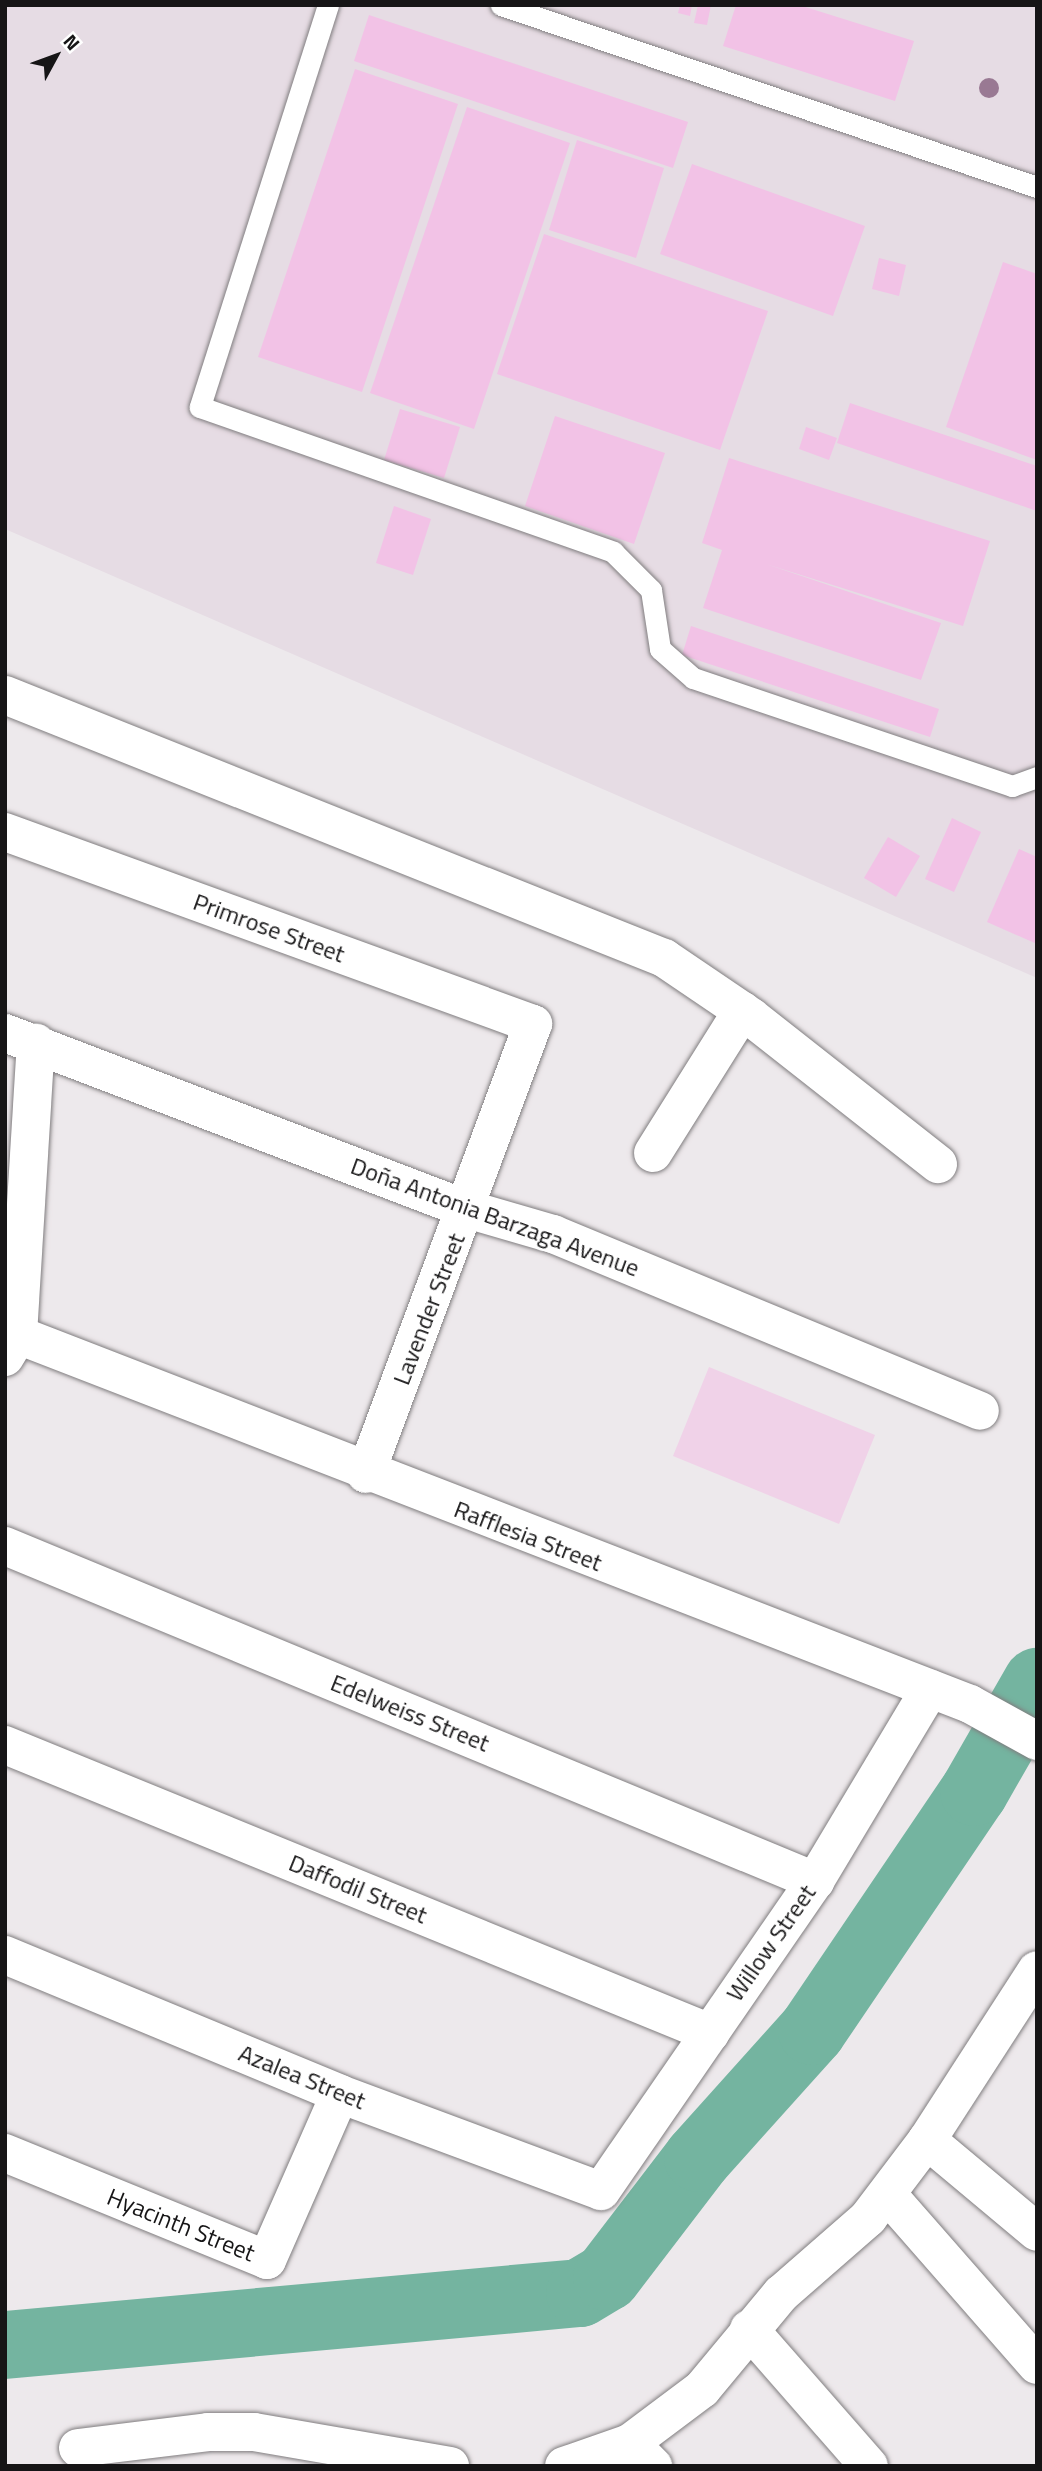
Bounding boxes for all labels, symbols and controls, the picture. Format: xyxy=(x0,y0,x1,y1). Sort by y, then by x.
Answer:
north arrow xyxy=(21,21,91,91)
text: N xyxy=(57,27,87,56)
street label: Primrose Street xyxy=(189,887,349,969)
street label: Doña Antonia Barzaga Avenue xyxy=(347,1151,643,1283)
street label: Lavender Street xyxy=(387,1229,471,1389)
street label: Rafflesia Street xyxy=(450,1495,606,1577)
street label: Edelweiss Street xyxy=(327,1668,493,1758)
street label: Daffodil Street xyxy=(285,1848,431,1930)
street label: Willow Street xyxy=(720,1879,822,2007)
street label: Azalea Street xyxy=(234,2039,370,2115)
street label: Hyacinth Street xyxy=(103,2182,259,2268)

